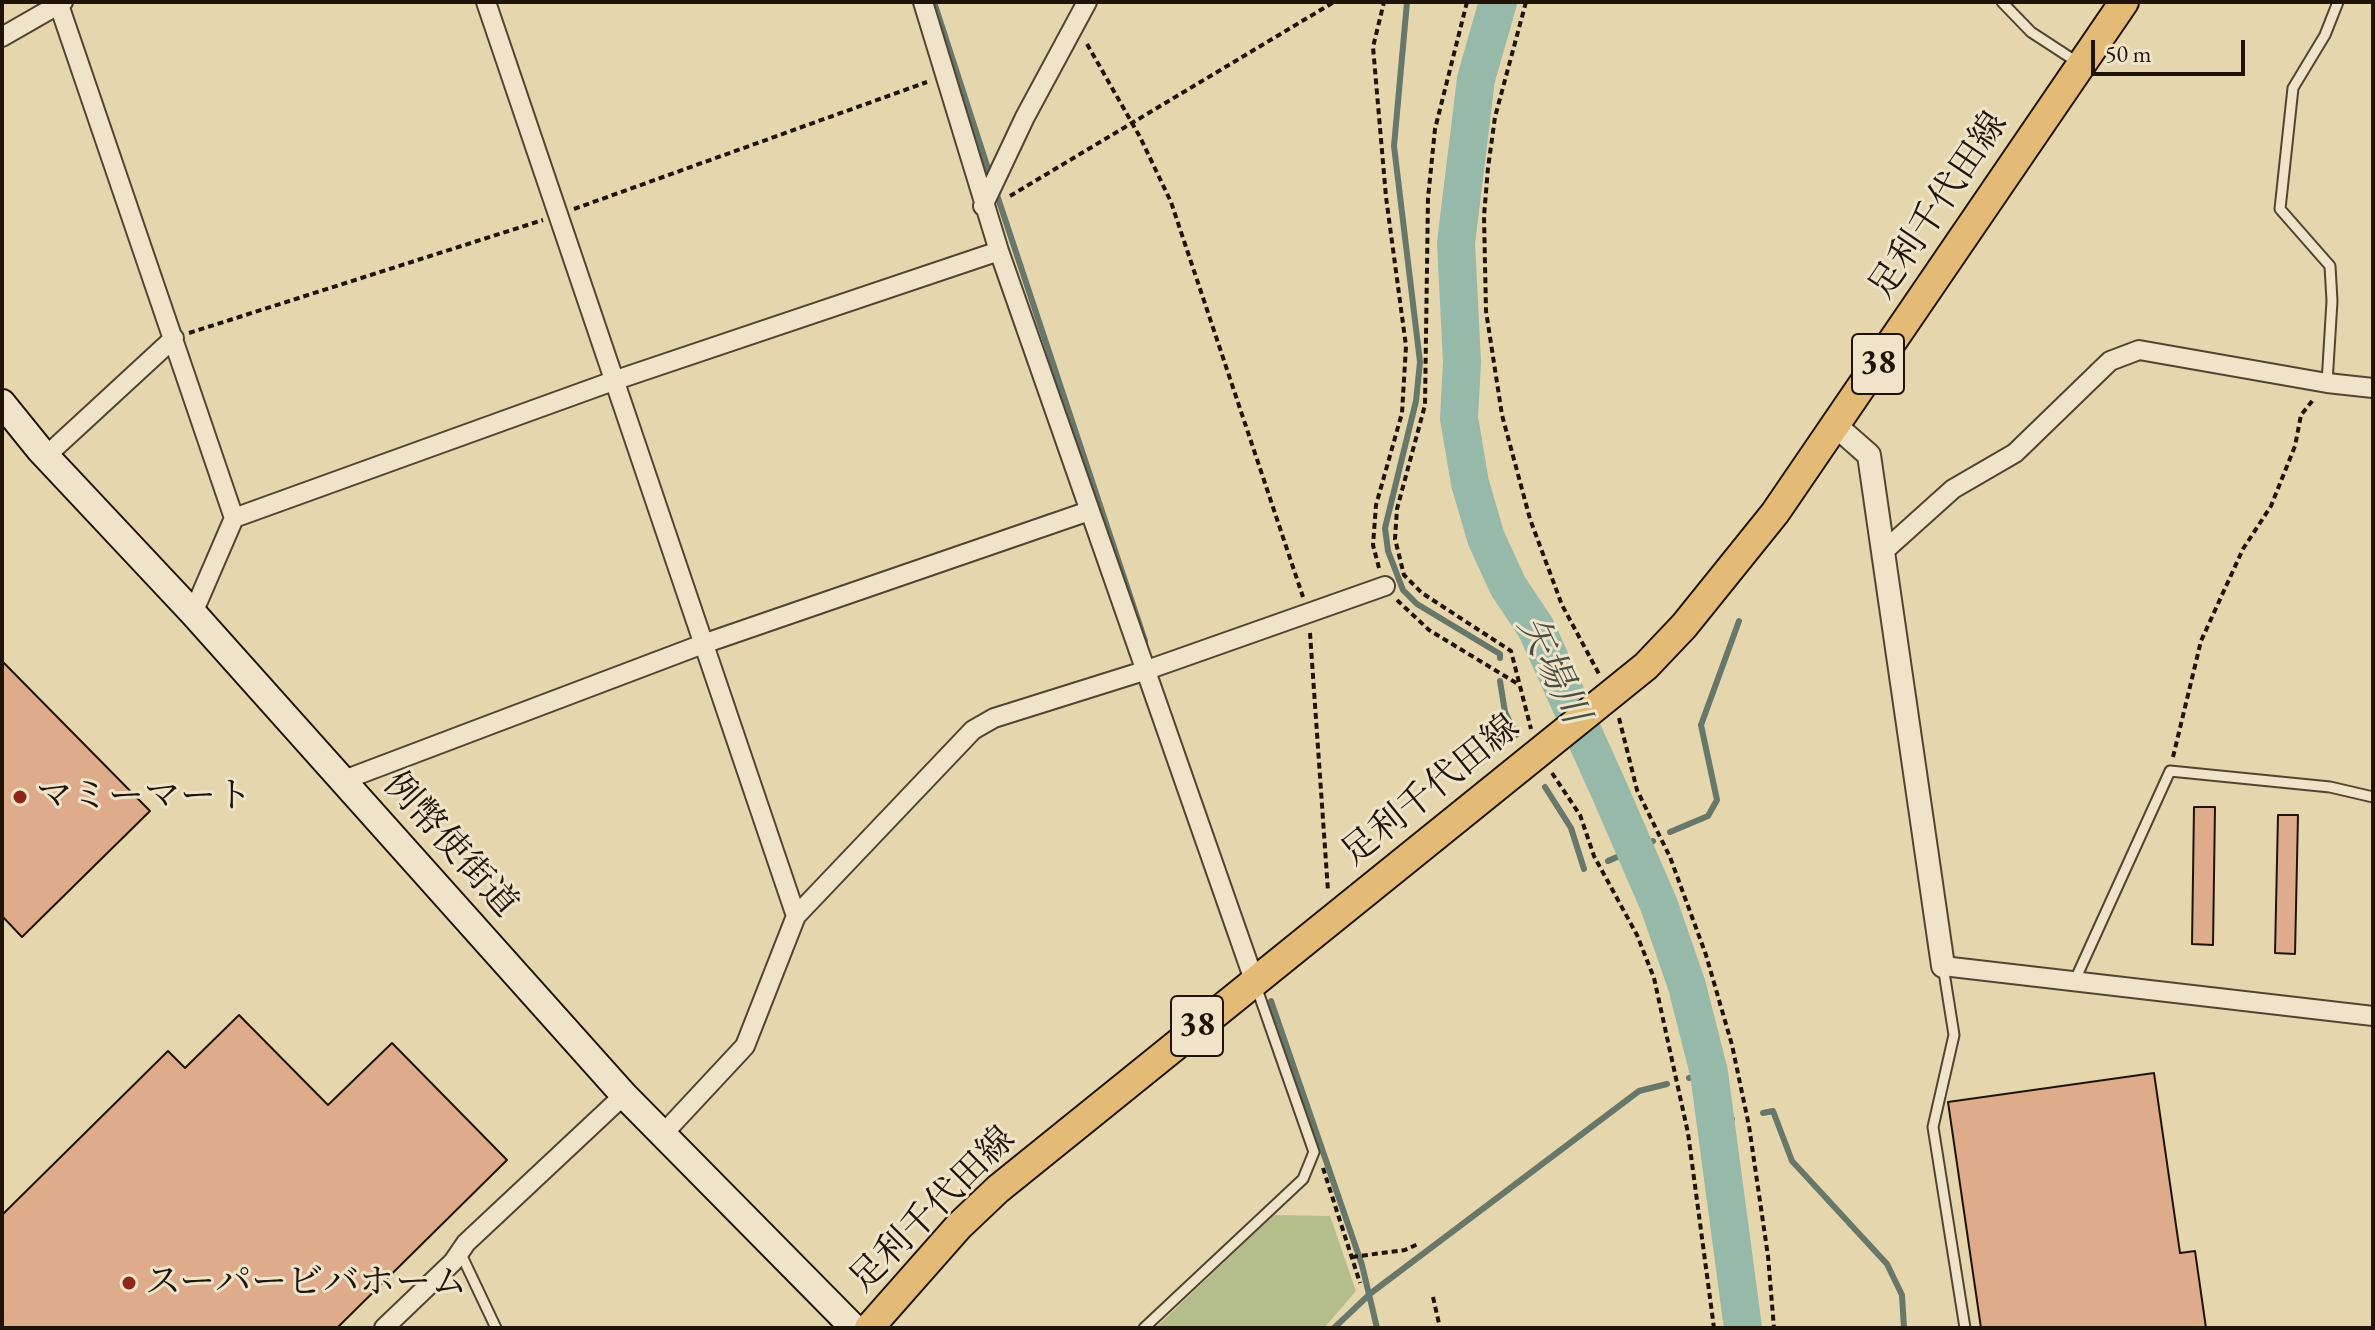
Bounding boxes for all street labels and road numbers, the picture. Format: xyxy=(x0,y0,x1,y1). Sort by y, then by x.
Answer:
street label: 足利千代田線 xyxy=(1861,104,2017,308)
road number: 38 xyxy=(1852,334,1904,394)
street label: 足利千代田線 xyxy=(1333,706,1529,876)
street label: 例幣使街道 xyxy=(374,764,526,926)
road number: 38 xyxy=(1171,996,1223,1056)
street label: 足利千代田線 xyxy=(841,1118,1025,1302)

